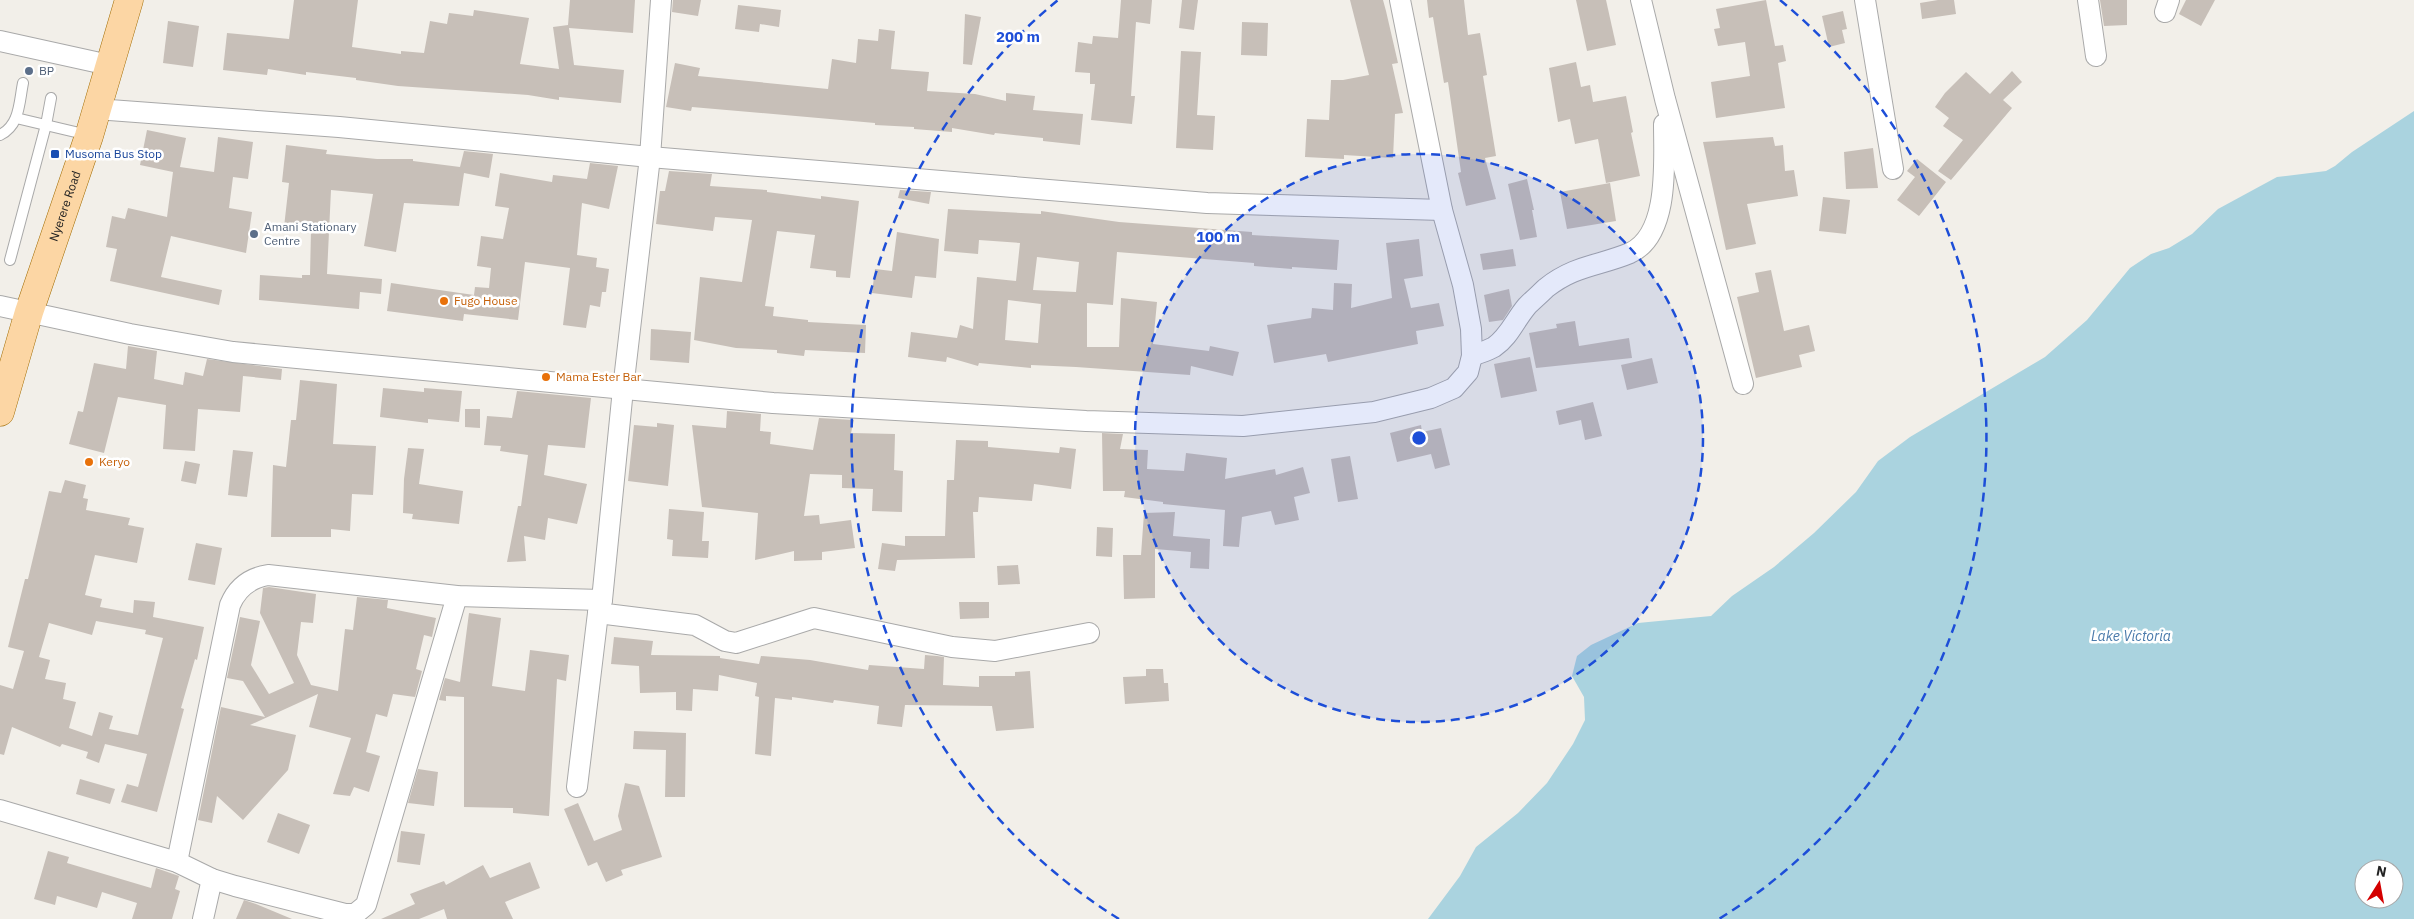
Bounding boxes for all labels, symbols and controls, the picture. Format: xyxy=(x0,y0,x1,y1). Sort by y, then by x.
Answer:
text: 200 m xyxy=(996,27,1040,46)
place label: BP xyxy=(39,63,54,78)
marker: BP xyxy=(23,65,35,77)
place label: Musoma Bus Stop xyxy=(65,146,162,161)
marker: Musoma Bus Stop xyxy=(49,148,61,160)
street label: Nyerere Road xyxy=(46,169,84,243)
place label: Amani Stationary Centre xyxy=(264,219,357,248)
text: 100 m xyxy=(1196,227,1240,246)
marker: Amani Stationary Centre xyxy=(248,228,260,240)
place label: Fugo House xyxy=(454,293,518,308)
marker: Fugo House xyxy=(438,295,450,307)
place label: Mama Ester Bar xyxy=(556,369,642,384)
marker: Mama Ester Bar xyxy=(540,371,552,383)
centre of rings xyxy=(1410,429,1428,447)
place label: Keryo xyxy=(99,454,130,469)
marker: Keryo xyxy=(83,456,95,468)
water label: Lake Victoria xyxy=(2091,627,2171,645)
north arrow xyxy=(2354,859,2404,909)
text: N xyxy=(2375,861,2388,881)

